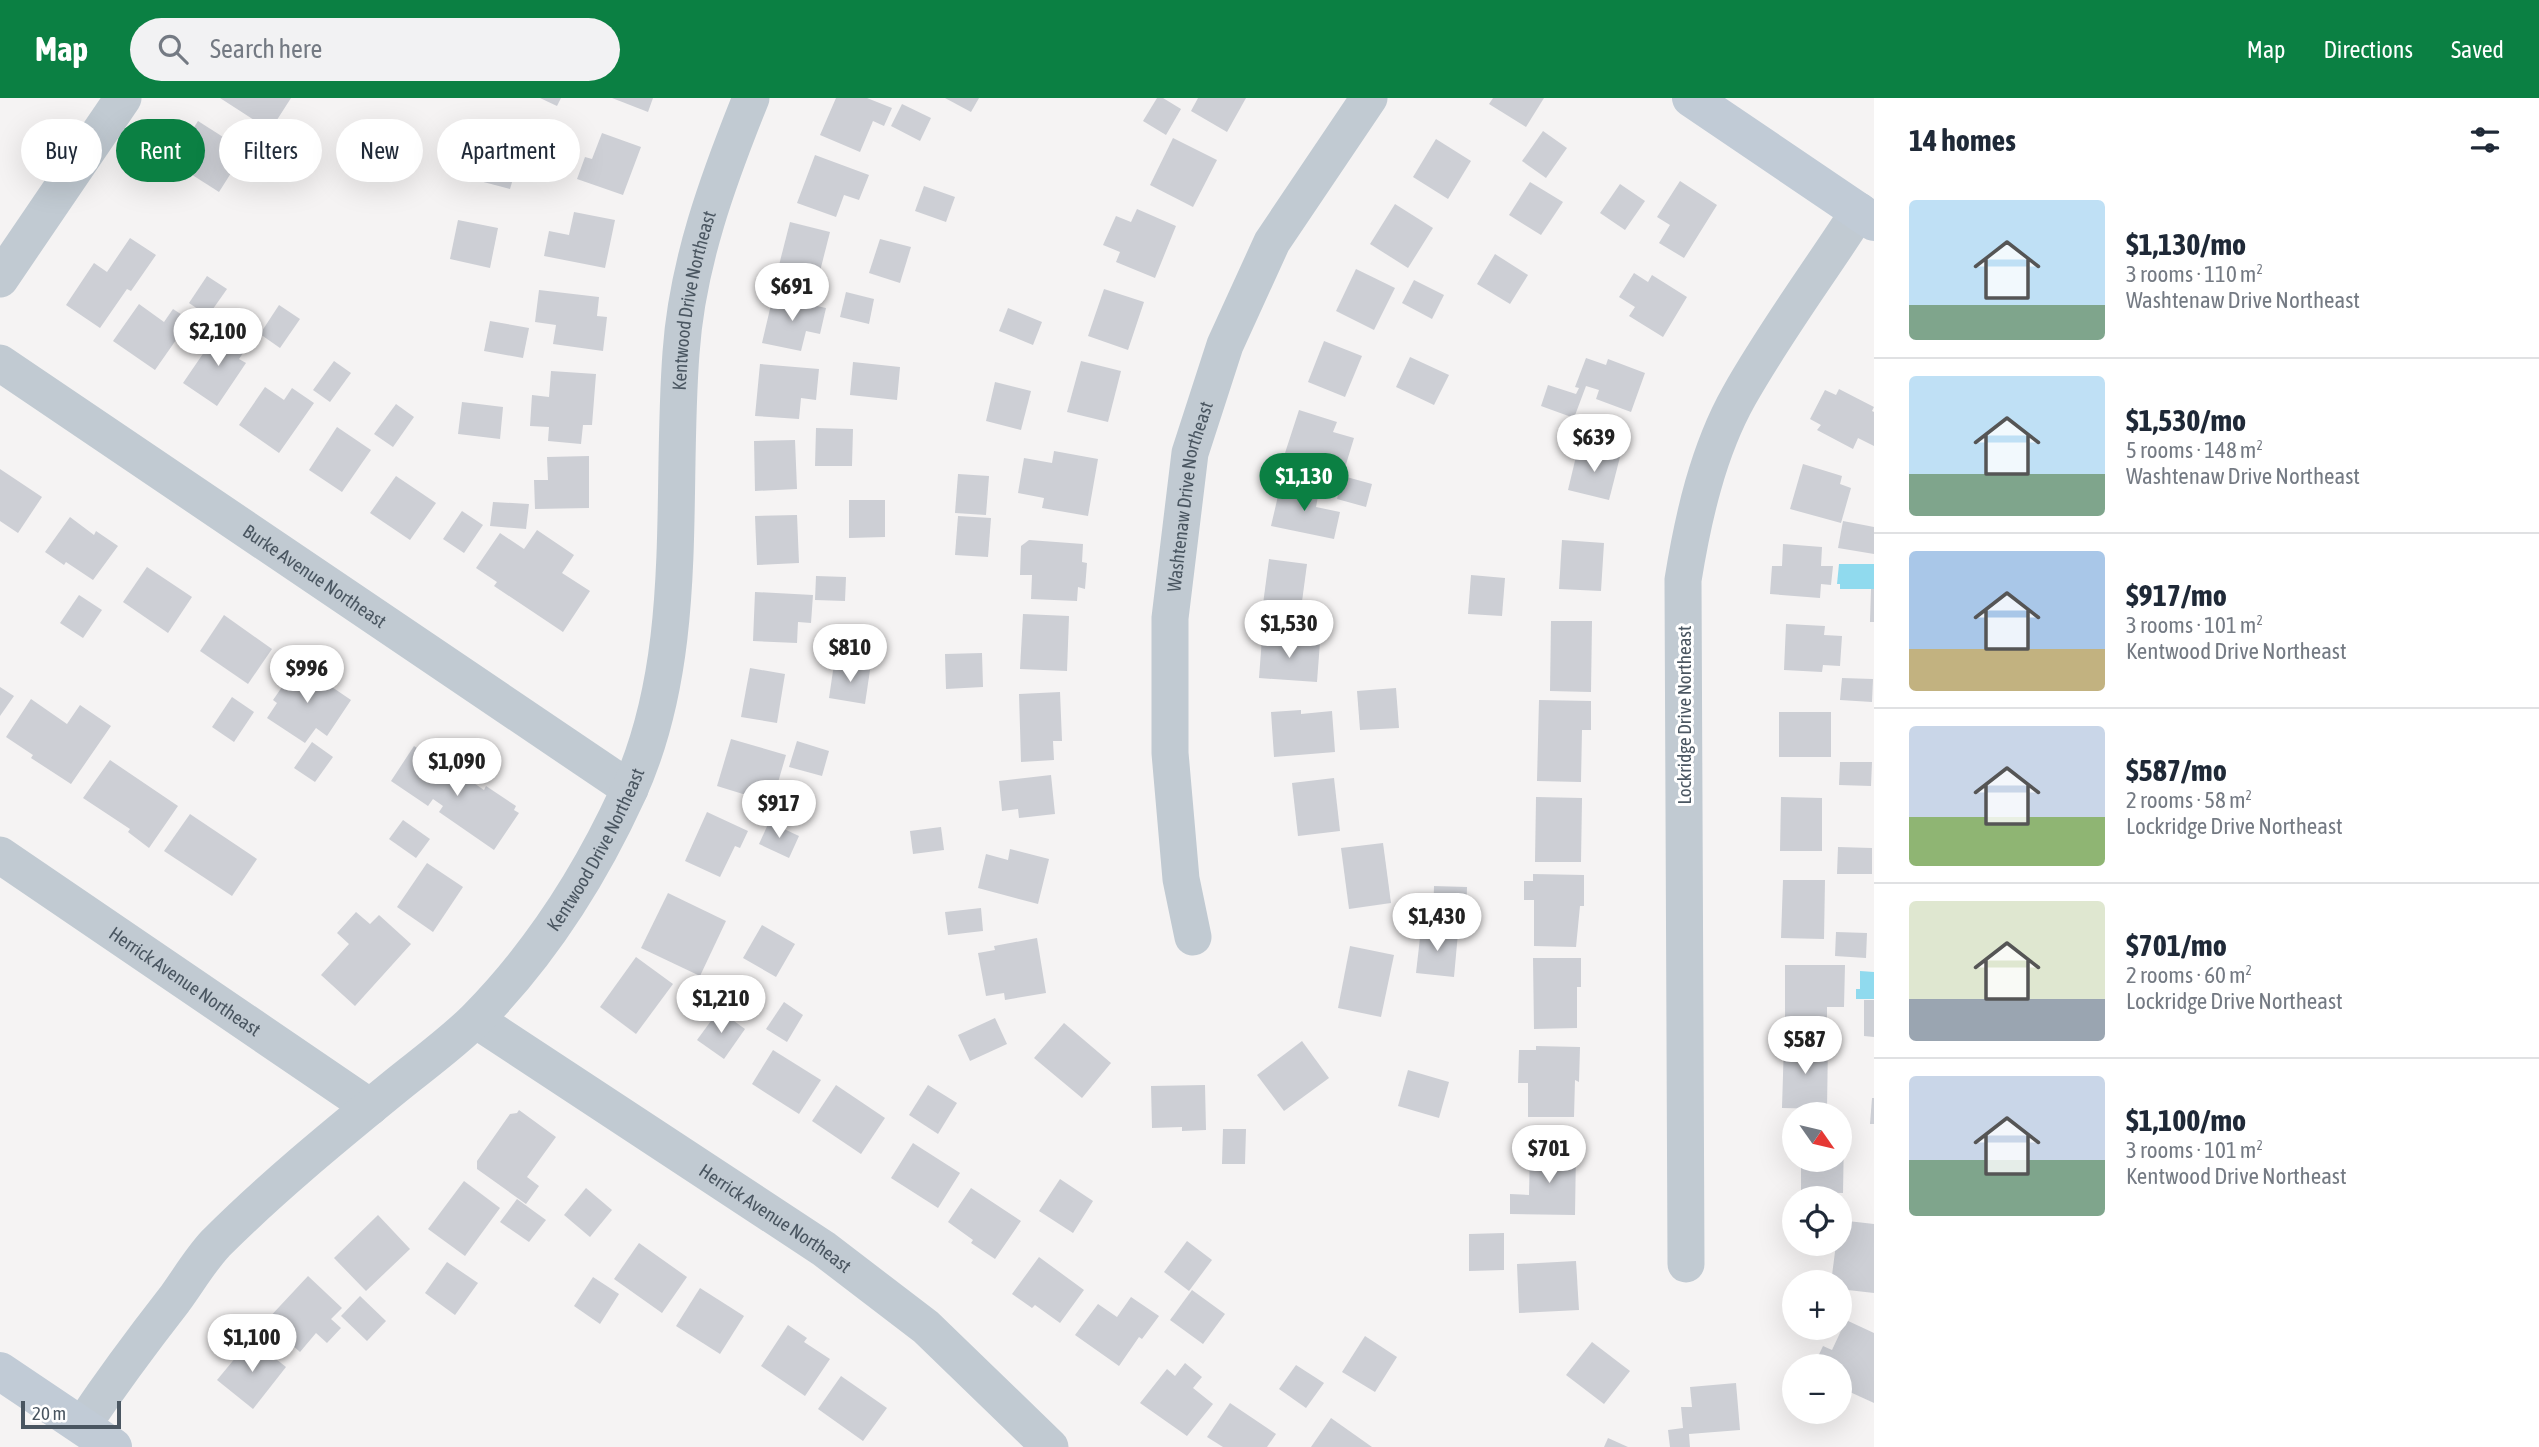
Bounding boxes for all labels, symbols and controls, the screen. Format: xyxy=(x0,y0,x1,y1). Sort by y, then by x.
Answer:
search box xyxy=(130,18,620,81)
text: Map xyxy=(35,30,88,68)
icon: search xyxy=(154,30,192,68)
text: Search here xyxy=(210,34,322,64)
text: Map xyxy=(2247,36,2285,63)
text: Directions xyxy=(2323,36,2413,63)
text: Saved xyxy=(2451,36,2504,63)
chip: Buy xyxy=(21,119,102,182)
chip: Rent xyxy=(116,119,205,182)
chip: Filters xyxy=(219,119,322,182)
chip: New xyxy=(336,119,423,182)
chip: Apartment xyxy=(437,119,580,182)
icon: filters xyxy=(2466,121,2504,159)
text: 14 homes xyxy=(1909,123,2016,157)
street label: Kentwood Drive Northeast xyxy=(668,208,720,391)
text: $1,130/mo xyxy=(2126,227,2246,261)
icon: home xyxy=(1965,228,2049,312)
text: 3 rooms · 110 m² xyxy=(2126,261,2263,287)
pin: $691 xyxy=(751,264,833,323)
text: $691 xyxy=(771,273,813,299)
text: Washtenaw Drive Northeast xyxy=(2126,287,2360,313)
pin: $2,100 xyxy=(161,308,275,368)
text: $2,100 xyxy=(190,318,247,344)
street label: Washtenaw Drive Northeast xyxy=(1162,398,1217,593)
text: $1,530/mo xyxy=(2126,403,2246,437)
icon: home xyxy=(1965,404,2049,488)
pin: $639 xyxy=(1553,414,1635,474)
text: $639 xyxy=(1573,424,1615,450)
text: 5 rooms · 148 m² xyxy=(2126,437,2263,463)
pin: $1,130 xyxy=(1247,454,1361,513)
text: $1,130 xyxy=(1276,463,1333,489)
text: Washtenaw Drive Northeast xyxy=(2126,463,2360,489)
street label: Burke Avenue Northeast xyxy=(239,520,391,632)
text: $917/mo xyxy=(2126,578,2227,612)
icon: home xyxy=(1965,579,2049,663)
pin: $1,530 xyxy=(1232,601,1346,660)
text: $1,530 xyxy=(1261,610,1318,636)
text: 3 rooms · 101 m² xyxy=(2126,612,2263,638)
pin: $810 xyxy=(809,624,891,684)
street label: Lockridge Drive Northeast xyxy=(1673,625,1695,805)
text: $810 xyxy=(829,634,871,660)
text: Kentwood Drive Northeast xyxy=(2126,638,2347,664)
pin: $996 xyxy=(266,646,348,705)
text: $996 xyxy=(286,655,328,681)
pin: $1,090 xyxy=(400,738,514,798)
text: $1,090 xyxy=(429,748,486,774)
text: $587/mo xyxy=(2126,753,2227,787)
icon: home xyxy=(1965,754,2049,838)
street label: Kentwood Drive Northeast xyxy=(542,765,648,935)
pin: $917 xyxy=(738,780,820,840)
text: 2 rooms · 58 m² xyxy=(2126,787,2252,813)
text: $917 xyxy=(758,790,800,816)
text: Lockridge Drive Northeast xyxy=(2126,813,2343,839)
pin: $1,430 xyxy=(1380,894,1494,953)
text: $1,430 xyxy=(1409,903,1466,929)
street label: Herrick Avenue Northeast xyxy=(105,922,265,1040)
text: $701/mo xyxy=(2126,928,2227,962)
icon: home xyxy=(1965,929,2049,1013)
text: 2 rooms · 60 m² xyxy=(2126,962,2252,988)
pin: $1,210 xyxy=(664,976,778,1035)
text: $1,210 xyxy=(693,985,750,1011)
text: Lockridge Drive Northeast xyxy=(2126,988,2343,1014)
pin: $587 xyxy=(1764,1016,1846,1076)
text: $587 xyxy=(1784,1026,1826,1052)
north arrow xyxy=(1782,1102,1852,1172)
map controls xyxy=(1782,1102,1852,1424)
text: $1,100/mo xyxy=(2126,1103,2246,1137)
icon: home xyxy=(1965,1104,2049,1188)
pin: $701 xyxy=(1508,1126,1590,1185)
text: $701 xyxy=(1528,1135,1570,1161)
text: 3 rooms · 101 m² xyxy=(2126,1137,2263,1163)
street label: Herrick Avenue Northeast xyxy=(695,1159,856,1277)
text: Kentwood Drive Northeast xyxy=(2126,1163,2347,1189)
button: locate xyxy=(1782,1186,1852,1256)
button: + xyxy=(1782,1270,1852,1340)
pin: $1,100 xyxy=(195,1314,309,1374)
text: $1,100 xyxy=(224,1324,281,1350)
button: − xyxy=(1782,1354,1852,1424)
scale bar xyxy=(21,1398,121,1430)
text: 20 m xyxy=(32,1402,66,1424)

